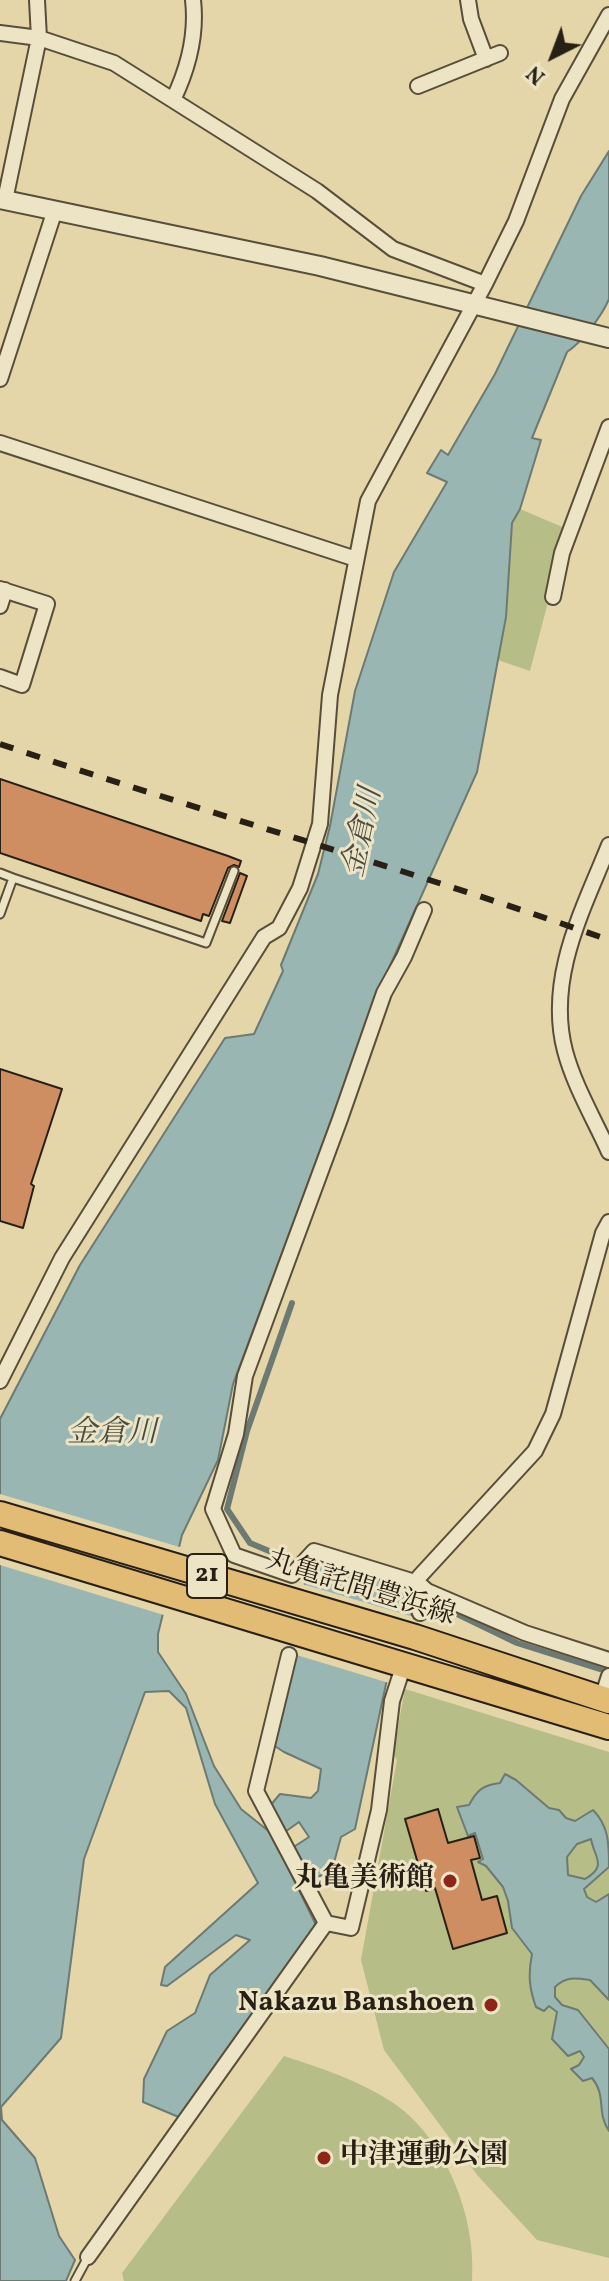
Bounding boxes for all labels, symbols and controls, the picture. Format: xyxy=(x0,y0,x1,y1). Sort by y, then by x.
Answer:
north arrow xyxy=(513,16,593,96)
text: N xyxy=(520,57,553,91)
water label: 金倉川 xyxy=(338,785,392,881)
water label: 金倉川 xyxy=(67,1417,157,1453)
street label: 丸亀詫間豊浜線 xyxy=(261,1545,459,1635)
road number: 21 xyxy=(187,1554,227,1598)
place label: 丸亀美術館 xyxy=(294,1864,434,1898)
marker: 丸亀美術館 xyxy=(441,1872,459,1890)
place label: Nakazu Banshoen xyxy=(238,1988,475,2022)
marker: Nakazu Banshoen xyxy=(482,1996,500,2014)
place label: 中津運動公園 xyxy=(340,2141,508,2175)
marker: 中津運動公園 xyxy=(315,2149,333,2167)

